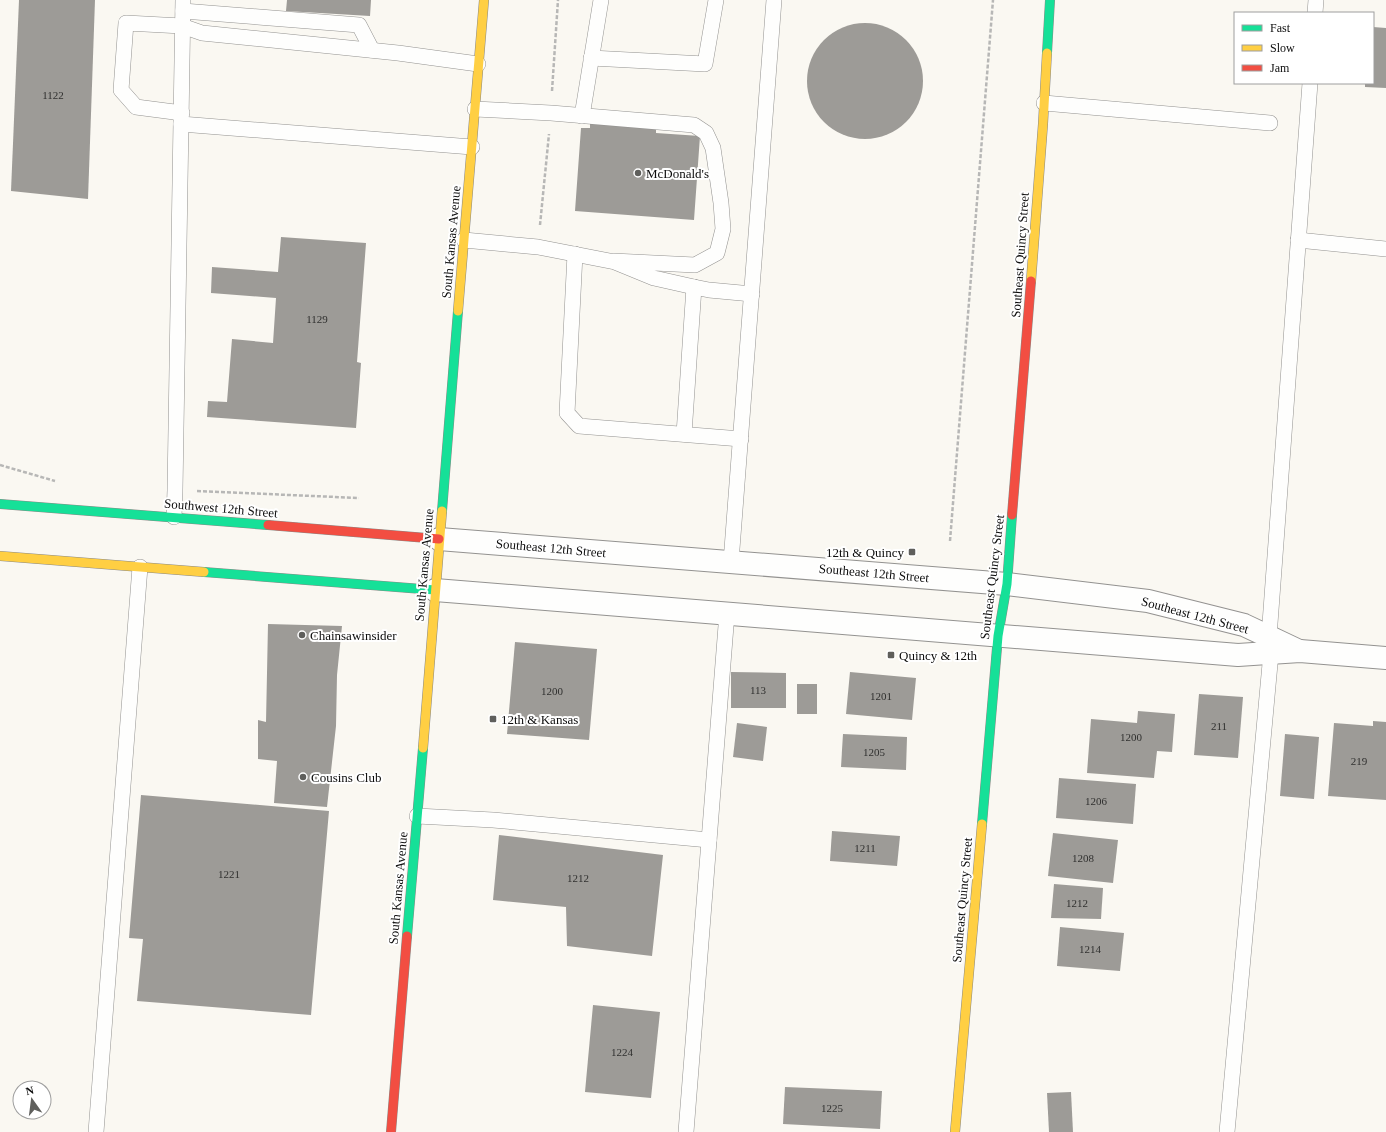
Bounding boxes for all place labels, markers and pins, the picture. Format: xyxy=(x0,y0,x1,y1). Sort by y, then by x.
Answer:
place label: McDonald's xyxy=(646,166,709,181)
marker: McDonald's xyxy=(633,168,643,178)
place label: 12th & Quincy xyxy=(826,545,904,560)
marker: 12th & Quincy xyxy=(907,547,917,557)
place label: Chainsawinsider xyxy=(310,628,397,643)
marker: Chainsawinsider xyxy=(297,630,307,640)
place label: Quincy & 12th xyxy=(899,648,977,663)
marker: Quincy & 12th xyxy=(886,650,896,660)
place label: 12th & Kansas xyxy=(501,712,578,727)
marker: 12th & Kansas xyxy=(488,714,498,724)
place label: Cousins Club xyxy=(311,770,381,785)
marker: Cousins Club xyxy=(298,772,308,782)

